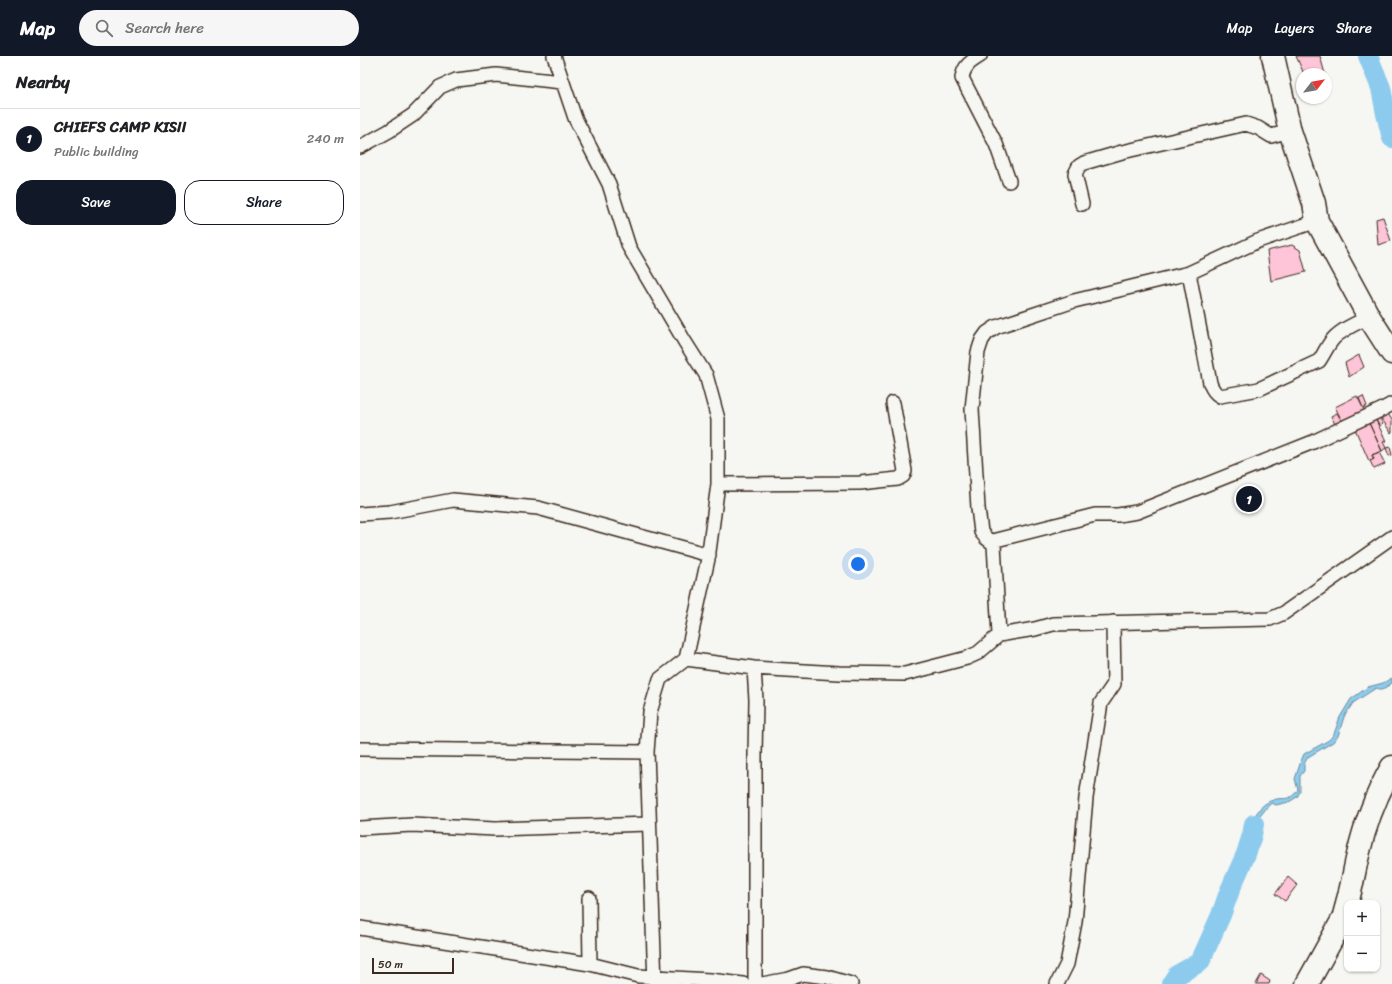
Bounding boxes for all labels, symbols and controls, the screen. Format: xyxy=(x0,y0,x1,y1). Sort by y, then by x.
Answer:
search box xyxy=(79,10,359,46)
text: Map xyxy=(20,12,55,45)
text: Search here xyxy=(125,15,204,41)
text: Map xyxy=(1227,16,1252,41)
text: Layers xyxy=(1274,16,1314,41)
text: Share xyxy=(1336,16,1372,41)
icon: search xyxy=(93,17,115,39)
text: Nearby xyxy=(16,67,70,97)
north arrow xyxy=(1296,68,1332,104)
text: CHIEFS CAMP KISII xyxy=(54,114,186,140)
text: 1 xyxy=(26,127,32,150)
text: 240 m xyxy=(307,127,344,150)
text: Public building xyxy=(54,140,139,163)
button: Save xyxy=(16,180,176,225)
button: Share xyxy=(184,180,344,225)
pin: 1 xyxy=(1236,484,1262,514)
your location xyxy=(848,554,868,574)
map controls xyxy=(1344,900,1380,972)
button: + xyxy=(1344,900,1380,936)
button: − xyxy=(1344,936,1380,972)
text: 50 m xyxy=(378,955,403,974)
scale bar xyxy=(372,956,454,975)

